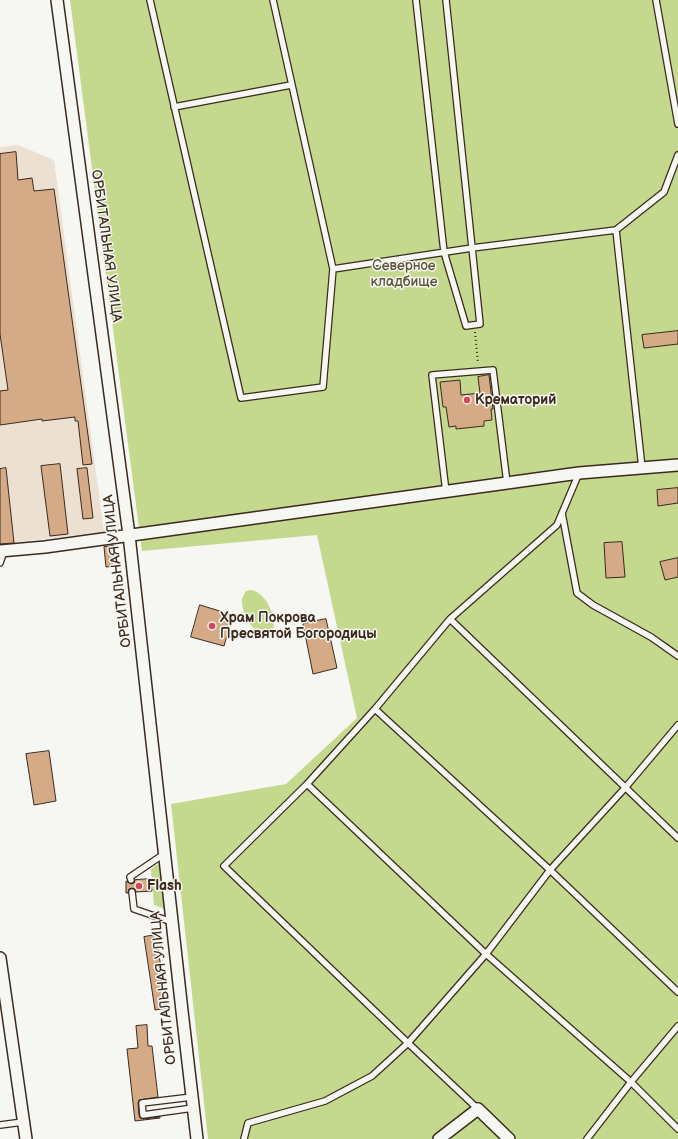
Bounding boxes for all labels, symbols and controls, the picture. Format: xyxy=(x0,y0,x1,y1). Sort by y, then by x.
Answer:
street label: ОРБИТАЛЬНАЯ УЛИЦА xyxy=(87,169,125,323)
park label: Северное кладбище xyxy=(371,258,437,290)
place label: Крематорий xyxy=(475,392,556,408)
marker: Крематорий xyxy=(462,395,472,405)
street label: ОРБИТАЛЬНАЯ УЛИЦА xyxy=(100,494,136,648)
place label: Храм Покрова Пресвятой Богородицы xyxy=(220,610,377,642)
marker: Храм Покрова Пресвятой Богородицы xyxy=(207,621,217,631)
place label: Flash xyxy=(147,878,182,894)
marker: Flash xyxy=(134,881,144,891)
street label: ОРБИТАЛЬНАЯ УЛИЦА xyxy=(148,911,180,1065)

